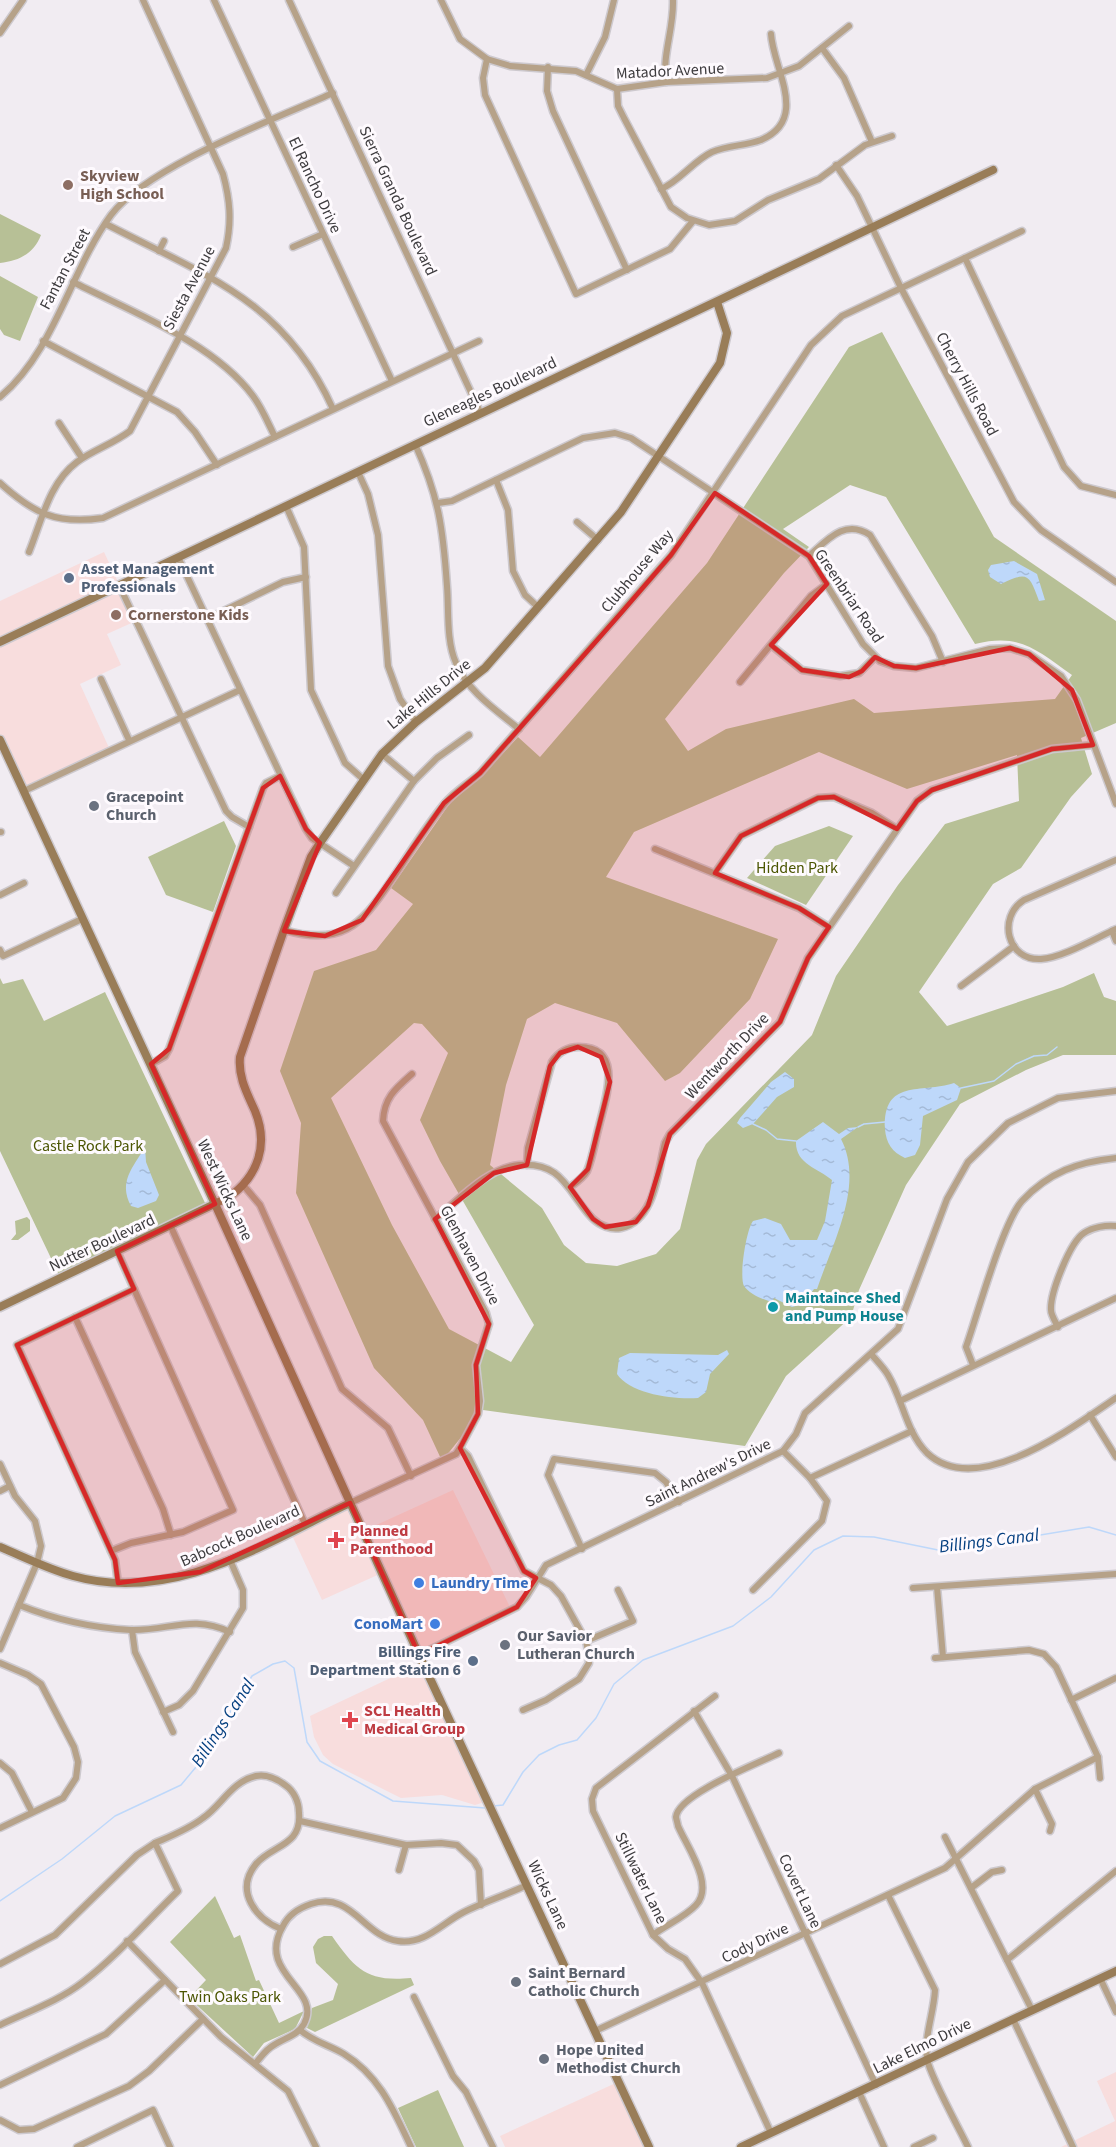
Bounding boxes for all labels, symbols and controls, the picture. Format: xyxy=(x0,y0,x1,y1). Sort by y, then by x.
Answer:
street label: Matador Avenue xyxy=(615,57,725,85)
street label: Sierra Granda Boulevard xyxy=(354,123,442,279)
street label: El Rancho Drive xyxy=(283,133,347,237)
place label: Skyview High School xyxy=(80,165,164,205)
marker: Skyview High School xyxy=(61,178,75,192)
street label: Fantan Street xyxy=(34,224,96,314)
street label: Siesta Avenue xyxy=(158,242,220,334)
street label: Cherry Hills Road xyxy=(930,328,1004,440)
street label: Gleneagles Boulevard xyxy=(420,351,560,433)
street label: Clubhouse Way xyxy=(596,524,679,617)
street label: Greenbriar Road xyxy=(809,545,889,647)
place label: Asset Management Professionals xyxy=(80,558,214,598)
marker: Asset Management Professionals xyxy=(62,571,76,585)
place label: Cornerstone Kids xyxy=(128,604,249,626)
marker: Cornerstone Kids xyxy=(109,608,123,622)
street label: Lake Hills Drive xyxy=(383,653,475,735)
place label: Gracepoint Church xyxy=(106,786,184,826)
marker: Gracepoint Church xyxy=(87,799,101,813)
park label: Hidden Park xyxy=(756,857,838,879)
street label: Wentworth Drive xyxy=(680,1008,774,1104)
park label: Castle Rock Park xyxy=(33,1135,143,1157)
street label: West Wicks Lane xyxy=(192,1136,258,1244)
street label: Glenhaven Drive xyxy=(435,1202,505,1309)
street label: Nutter Boulevard xyxy=(46,1209,158,1277)
place label: Maintaince Shed and Pump House xyxy=(785,1287,904,1327)
marker: Maintaince Shed and Pump House xyxy=(766,1300,780,1314)
street label: Saint Andrew's Drive xyxy=(641,1433,775,1513)
street label: Babcock Boulevard xyxy=(177,1500,303,1572)
place label: Planned Parenthood xyxy=(350,1520,433,1560)
water label: Billings Canal xyxy=(938,1522,1041,1560)
marker: Planned Parenthood xyxy=(327,1531,345,1549)
place label: Laundry Time xyxy=(431,1572,528,1594)
marker: Laundry Time xyxy=(412,1576,426,1590)
place label: ConoMart xyxy=(354,1613,423,1635)
marker: ConoMart xyxy=(428,1617,442,1631)
place label: Our Savior Lutheran Church xyxy=(517,1625,635,1665)
marker: Our Savior Lutheran Church xyxy=(498,1638,512,1652)
place label: Billings Fire Department Station 6 xyxy=(310,1641,461,1681)
marker: Billings Fire Department Station 6 xyxy=(466,1654,480,1668)
water label: Billings Canal xyxy=(185,1674,261,1772)
place label: SCL Health Medical Group xyxy=(364,1700,465,1740)
marker: SCL Health Medical Group xyxy=(341,1711,359,1729)
street label: Stillwater Lane xyxy=(609,1829,673,1927)
street label: Covert Lane xyxy=(773,1850,827,1932)
street label: Wicks Lane xyxy=(522,1857,574,1933)
street label: Cody Drive xyxy=(718,1917,792,1969)
place label: Saint Bernard Catholic Church xyxy=(528,1962,640,2002)
marker: Saint Bernard Catholic Church xyxy=(509,1975,523,1989)
park label: Twin Oaks Park xyxy=(179,1986,281,2008)
street label: Lake Elmo Drive xyxy=(869,2013,975,2079)
place label: Hope United Methodist Church xyxy=(556,2039,681,2079)
marker: Hope United Methodist Church xyxy=(537,2052,551,2066)

